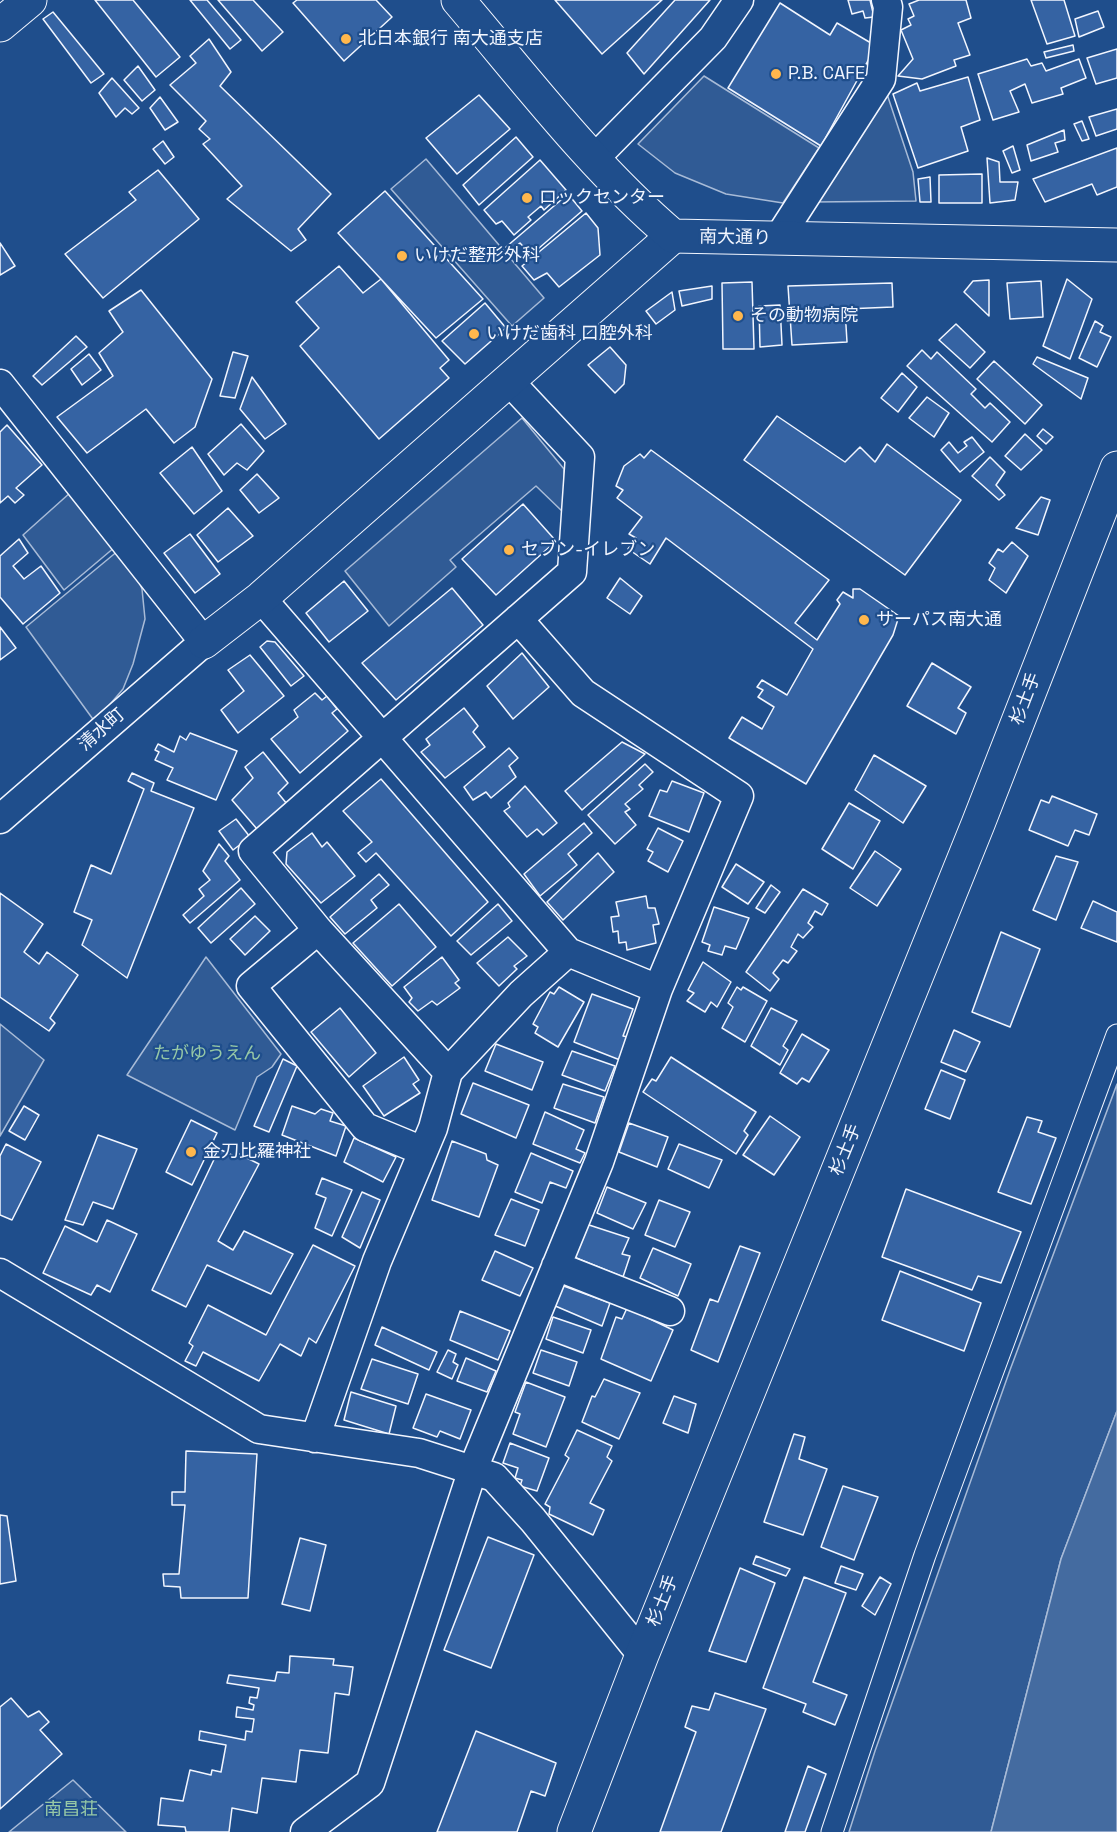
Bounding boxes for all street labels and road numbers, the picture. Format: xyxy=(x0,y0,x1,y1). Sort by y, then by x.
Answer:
street label: 南大通り xyxy=(699,227,771,249)
street label: 杉土手 xyxy=(1006,670,1046,728)
street label: 清水町 xyxy=(75,704,129,756)
street label: 杉土手 xyxy=(826,1121,866,1179)
street label: 杉土手 xyxy=(643,1572,683,1630)

